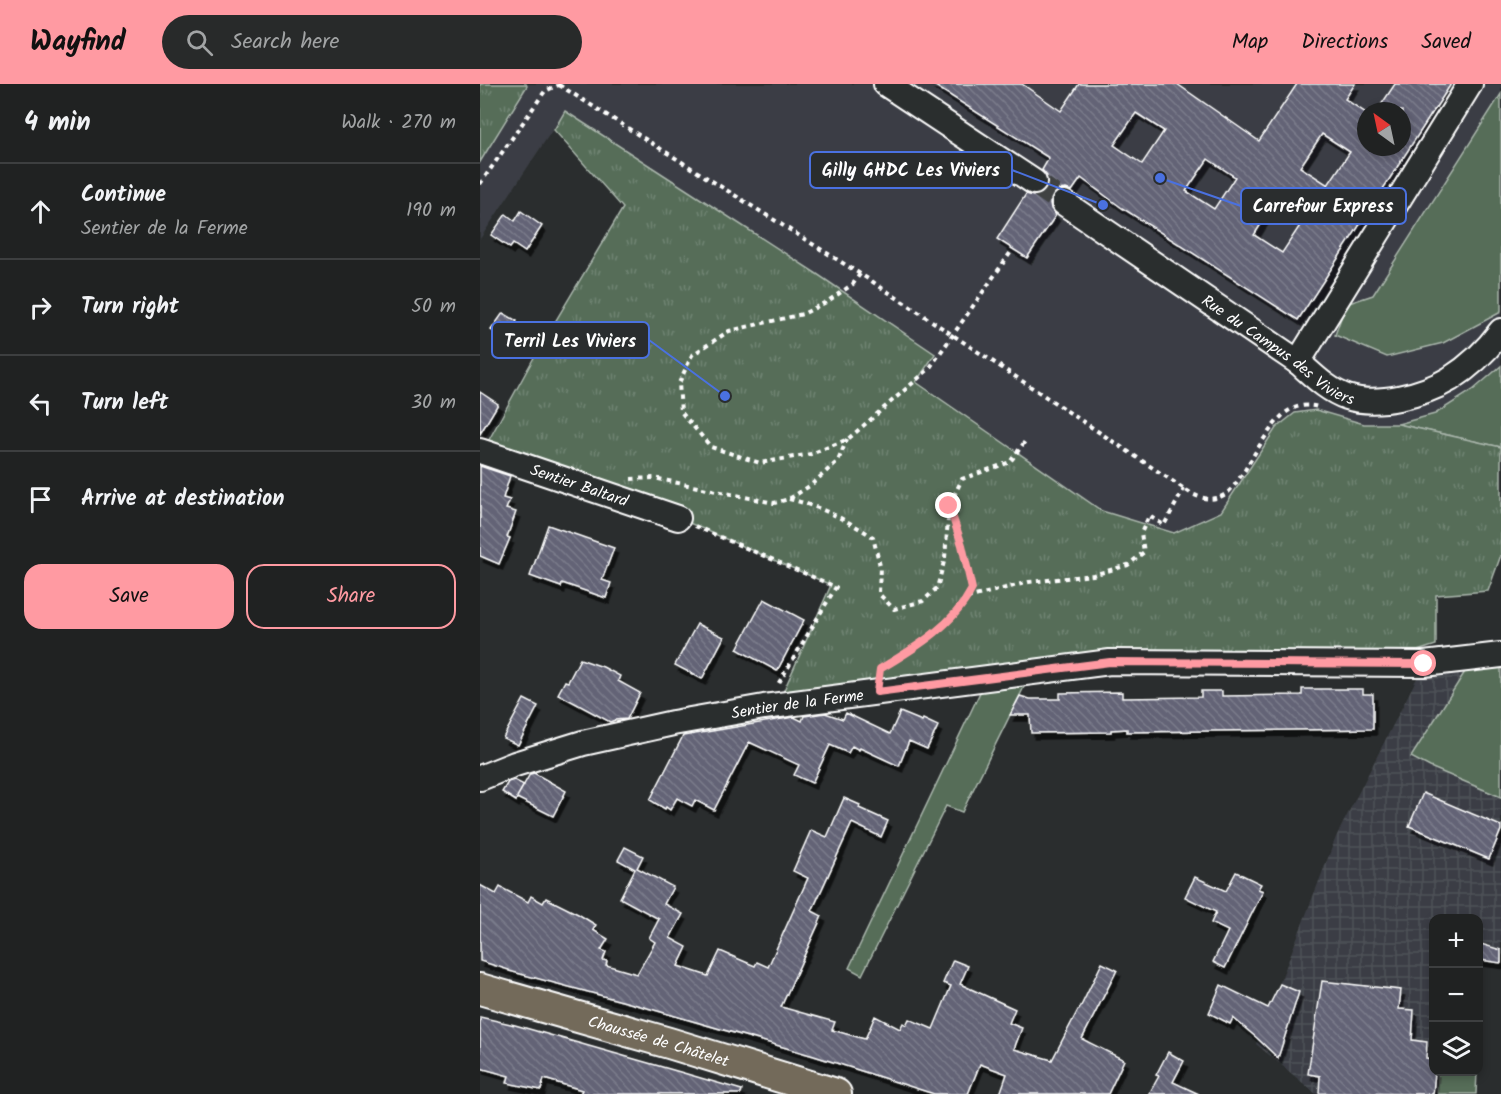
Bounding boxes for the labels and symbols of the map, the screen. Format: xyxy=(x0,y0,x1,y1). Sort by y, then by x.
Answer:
north arrow xyxy=(1357,102,1411,156)
callout: Gilly GHDC Les Viviers xyxy=(810,152,1012,188)
text: Gilly GHDC Les Viviers xyxy=(822,157,1001,186)
callout: Carrefour Express xyxy=(1241,188,1406,224)
text: Carrefour Express xyxy=(1253,193,1394,222)
street label: Rue du Campus des Viviers xyxy=(1196,289,1357,413)
callout: Terril Les Viviers xyxy=(492,322,649,358)
text: Terril Les Viviers xyxy=(504,328,637,357)
street label: Sentier Baltard xyxy=(527,458,632,515)
route end xyxy=(935,492,961,518)
route start xyxy=(1410,650,1436,676)
street label: Sentier de la Ferme xyxy=(729,683,865,727)
street label: Chaussée de Châtelet xyxy=(585,1009,733,1075)

